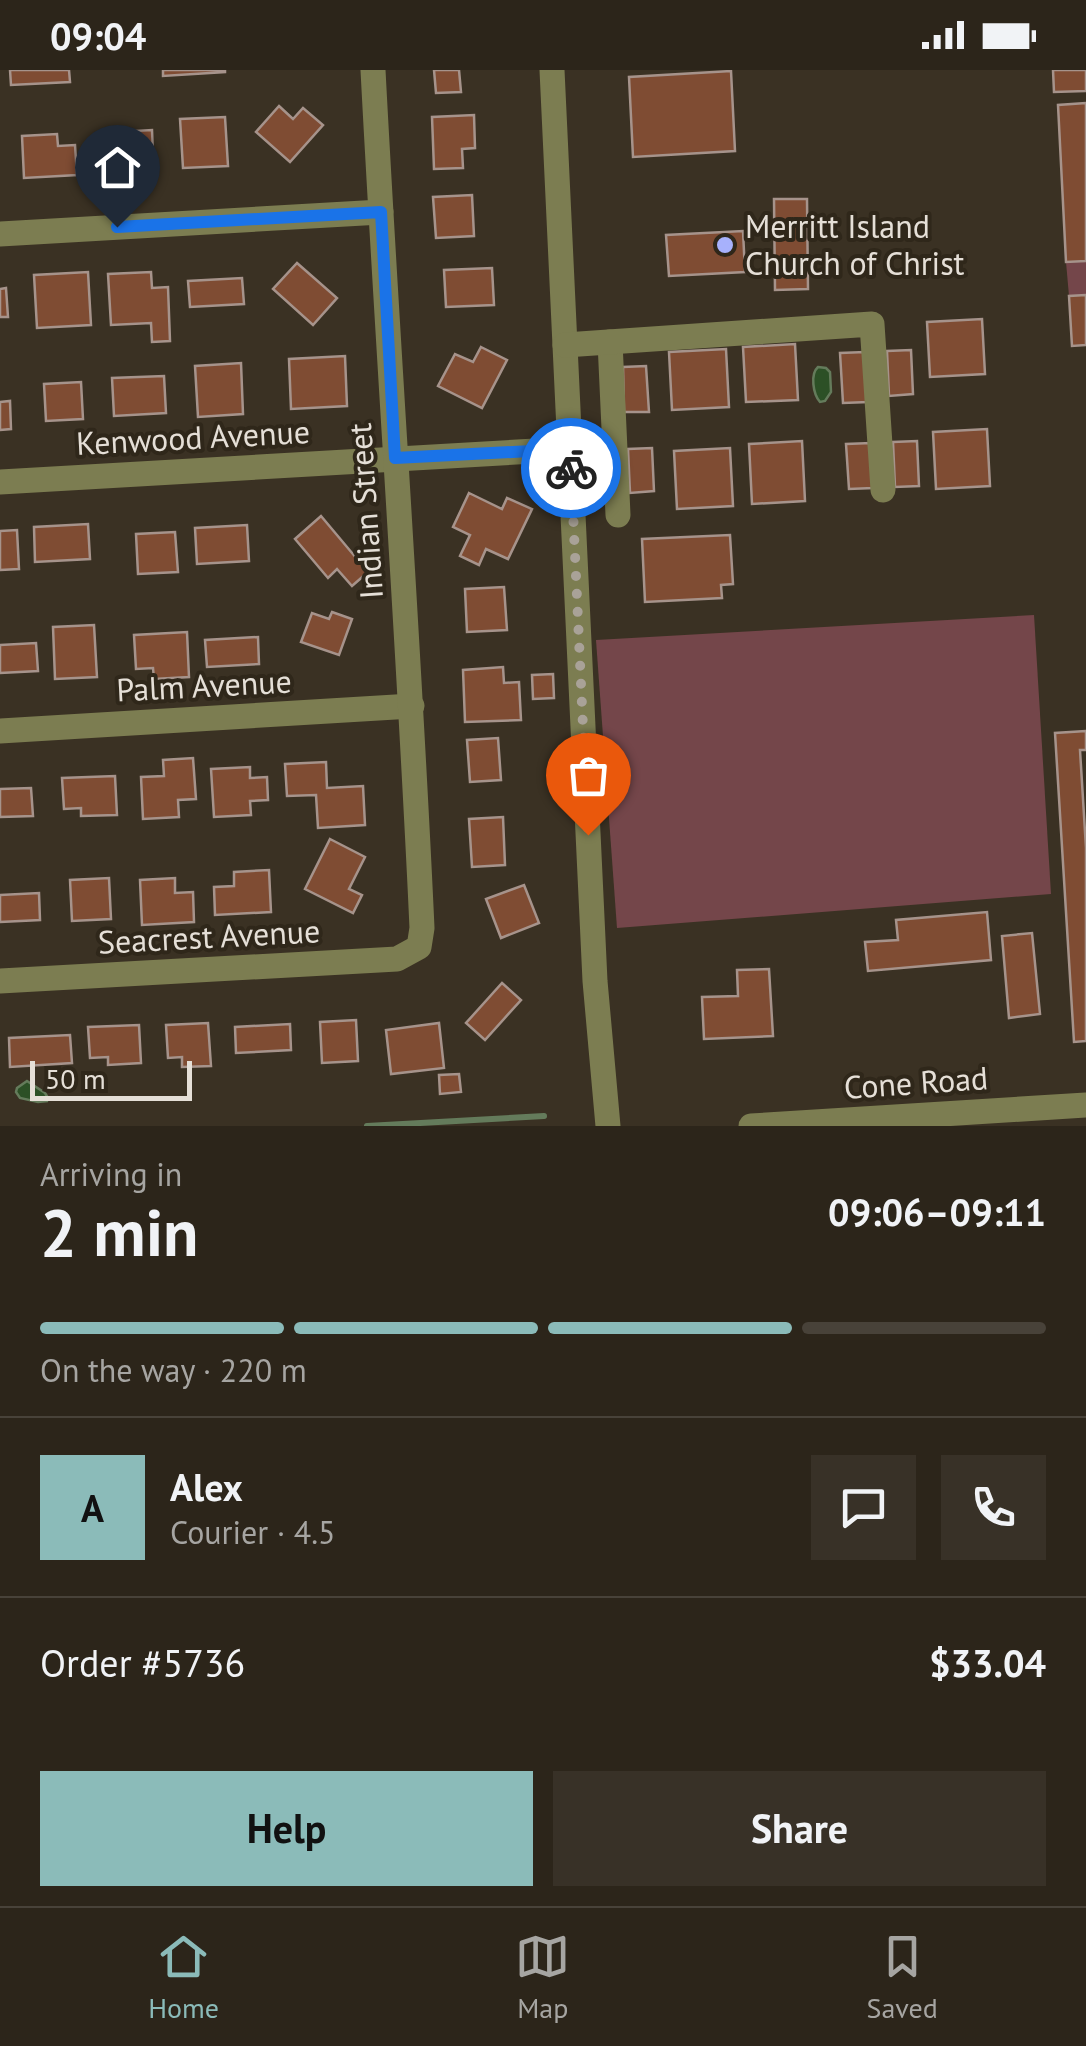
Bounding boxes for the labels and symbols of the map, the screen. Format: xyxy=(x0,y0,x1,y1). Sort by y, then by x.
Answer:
pin xyxy=(75,125,160,228)
place label: Merritt Island Church of Christ xyxy=(745,205,965,284)
marker: Merritt Island Church of Christ xyxy=(714,234,736,256)
street label: Kenwood Avenue xyxy=(75,410,311,464)
courier xyxy=(521,418,621,518)
street label: Indian Street xyxy=(338,422,392,600)
street label: Palm Avenue xyxy=(115,659,293,711)
pin xyxy=(546,733,631,836)
street label: Seacrest Avenue xyxy=(97,909,321,963)
scale bar xyxy=(30,1056,192,1100)
street label: Cone Road xyxy=(842,1056,989,1108)

